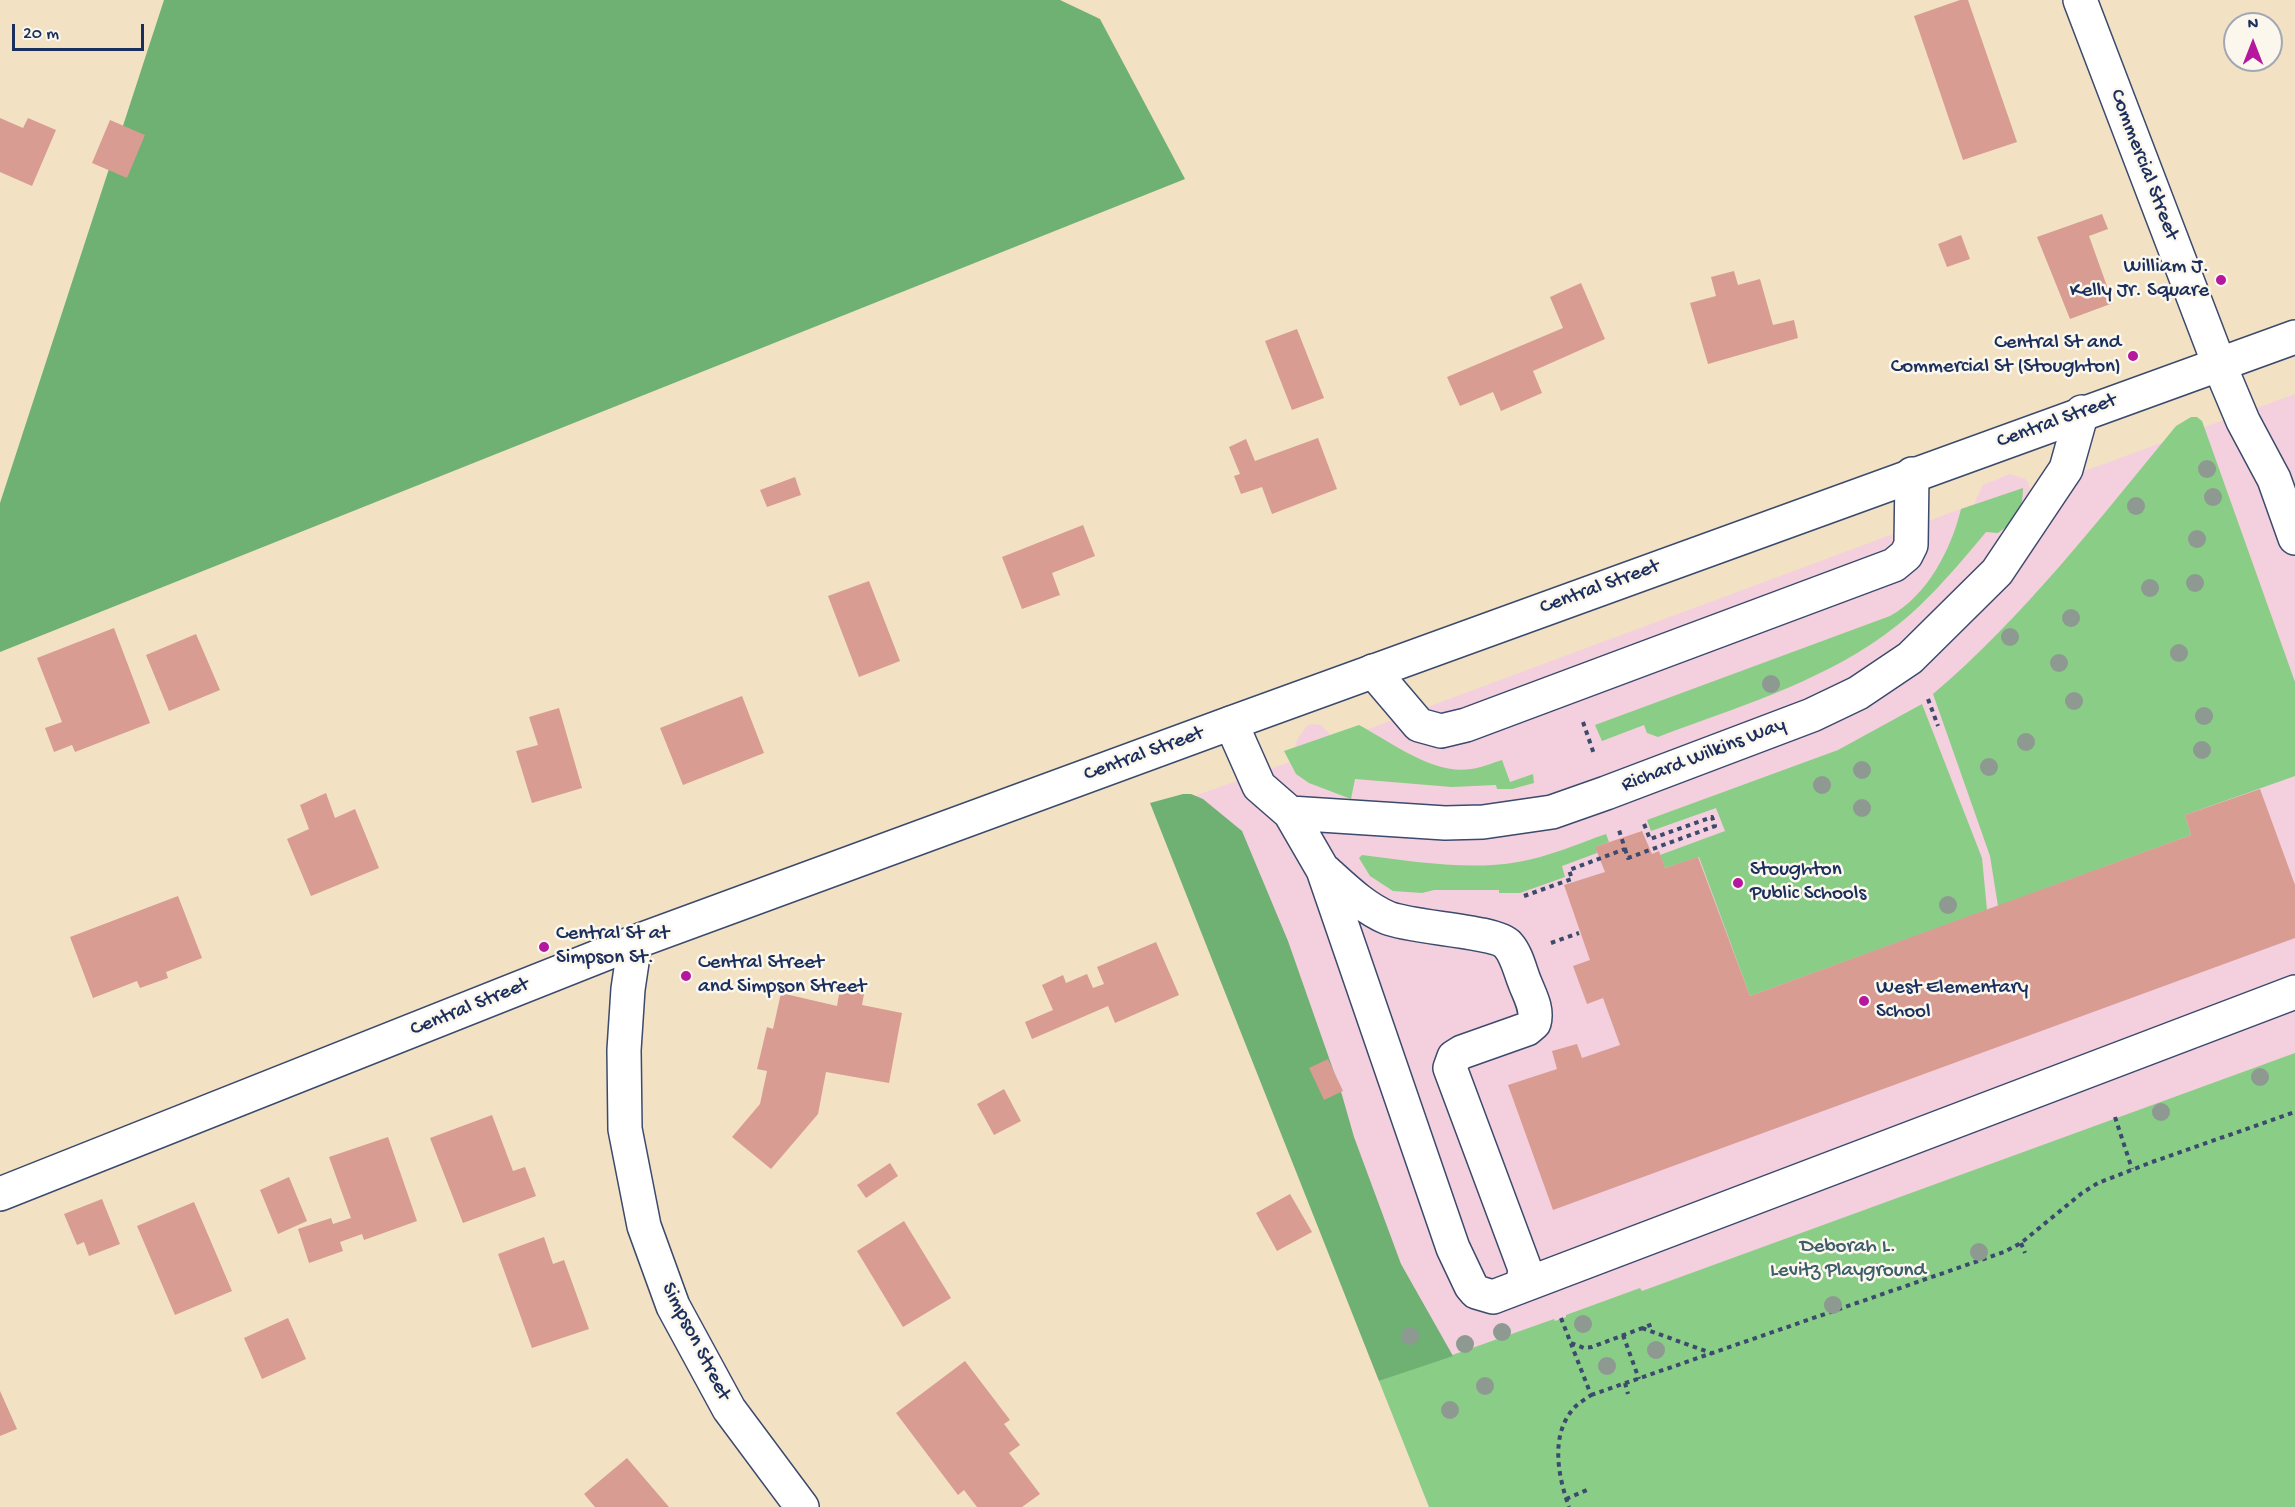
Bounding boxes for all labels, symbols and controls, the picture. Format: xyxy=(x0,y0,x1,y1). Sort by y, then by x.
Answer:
scale bar xyxy=(15,12,147,50)
north arrow xyxy=(2223,12,2283,72)
text: N xyxy=(2248,16,2258,35)
text: 20 m xyxy=(23,24,59,45)
street label: Commercial Street xyxy=(2103,86,2183,244)
place label: William J. Kelly Jr. Square xyxy=(2070,255,2209,305)
marker: William J. Kelly Jr. Square xyxy=(2214,273,2228,287)
place label: Central St and Commercial St (Stoughton) xyxy=(1891,331,2121,381)
marker: Central St and Commercial St (Stoughton) xyxy=(2126,349,2140,363)
street label: Central Street xyxy=(1994,389,2120,455)
street label: Central Street xyxy=(1537,555,1663,621)
street label: Richard Wilkins Way xyxy=(1618,713,1790,799)
street label: Central Street xyxy=(1081,722,1207,788)
place label: Stoughton Public Schools xyxy=(1750,858,1866,908)
marker: Stoughton Public Schools xyxy=(1731,876,1745,890)
place label: Central St at Simpson St. xyxy=(556,922,669,972)
marker: Central St at Simpson St. xyxy=(537,940,551,954)
place label: Central Street and Simpson Street xyxy=(698,951,866,1001)
marker: Central Street and Simpson Street xyxy=(679,969,693,983)
street label: Central Street xyxy=(407,973,533,1043)
place label: West Elementary School xyxy=(1876,976,2028,1026)
marker: West Elementary School xyxy=(1857,994,1871,1008)
park label: Deborah L. Levitz Playground xyxy=(1770,1235,1926,1285)
street label: Simpson Street xyxy=(654,1279,736,1405)

